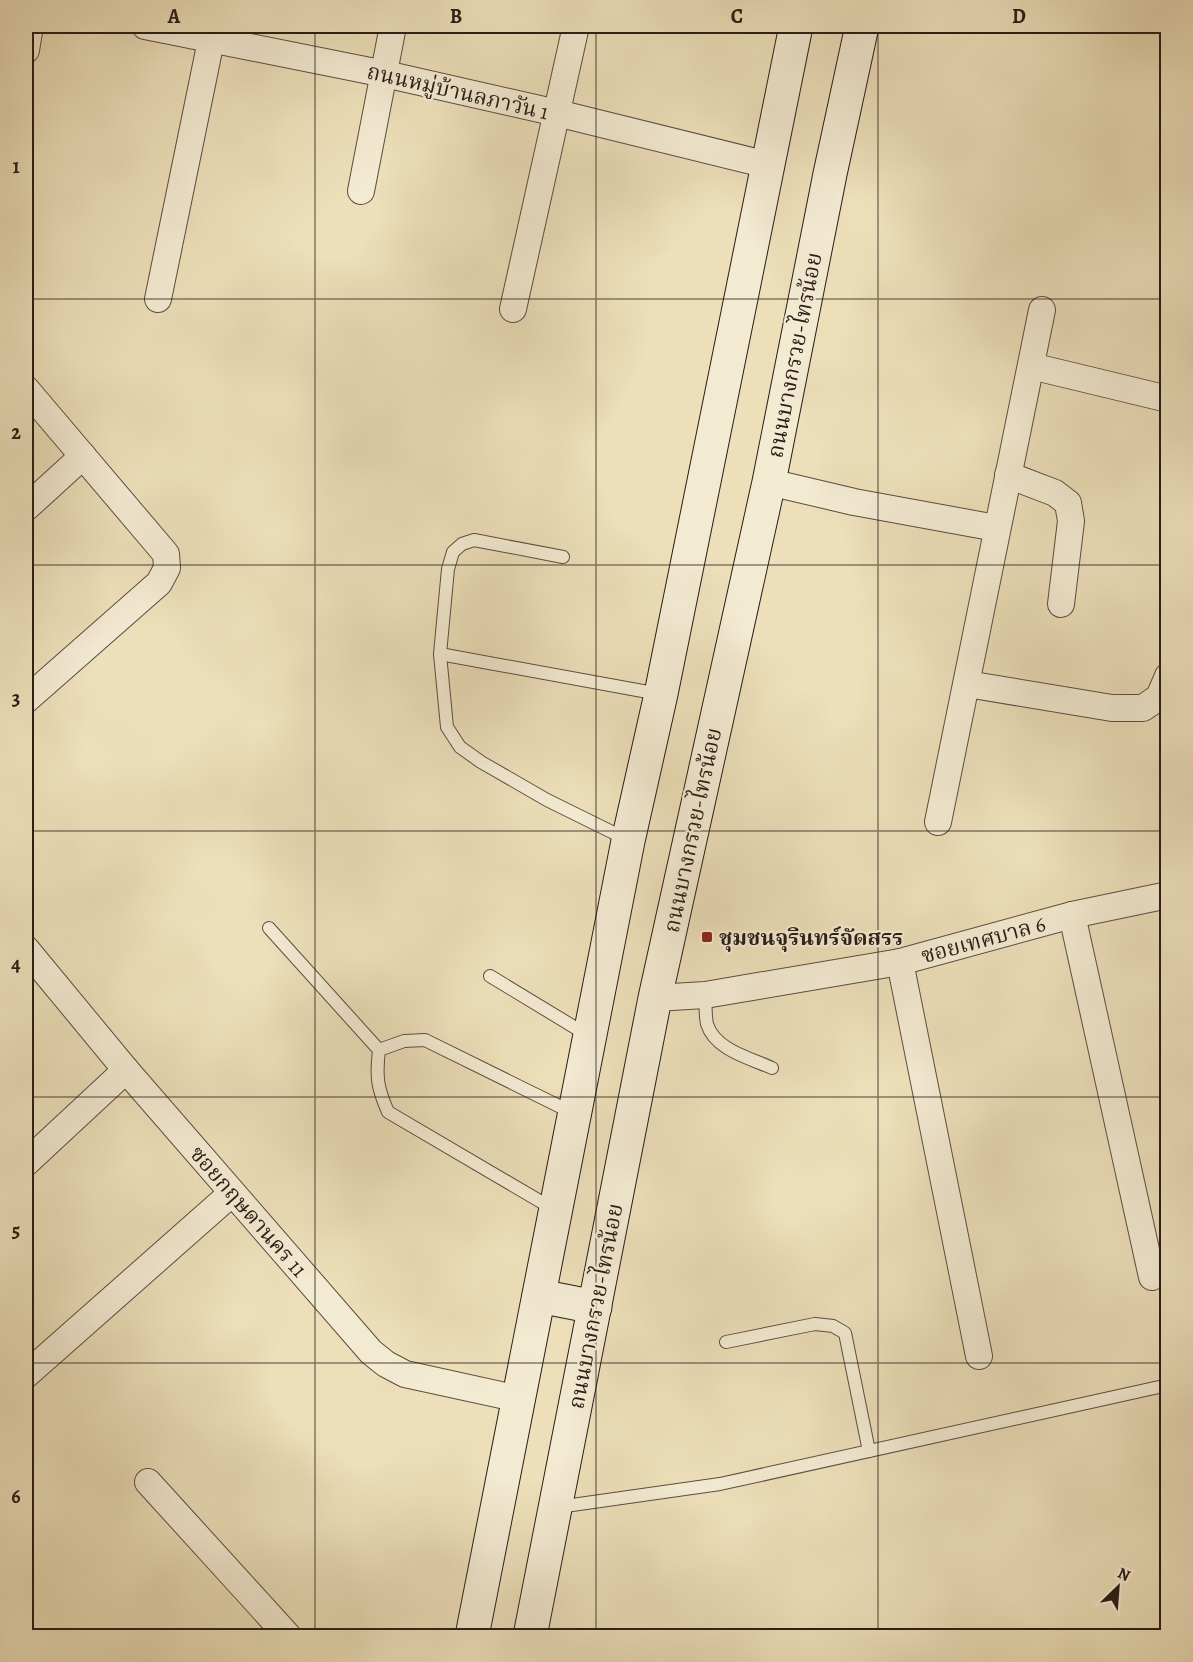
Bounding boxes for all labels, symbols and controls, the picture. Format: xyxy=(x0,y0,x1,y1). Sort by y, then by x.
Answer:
text: A xyxy=(167,3,181,30)
text: B xyxy=(450,3,462,30)
text: C xyxy=(731,3,743,30)
text: D xyxy=(1012,3,1026,30)
street label: ถนนหมู่บ้านลภาวัน 1 xyxy=(364,56,552,127)
text: 1 xyxy=(12,153,20,180)
street label: ถนนบางกรวย-ไทรน้อย xyxy=(760,250,830,460)
text: 2 xyxy=(11,419,21,446)
text: 3 xyxy=(12,685,20,712)
street label: ถนนบางกรวย-ไทรน้อย xyxy=(657,725,729,935)
street label: ซอยเทศบาล 6 xyxy=(918,909,1049,971)
place label: ชุมชนจุรินทร์จัดสรร xyxy=(719,923,903,953)
marker: ชุมชนจุรินทร์จัดสรร xyxy=(700,930,714,944)
text: 4 xyxy=(11,951,21,978)
street label: ซอยกฤษดานคร 11 xyxy=(183,1140,314,1284)
street label: ถนนบางกรวย-ไทรน้อย xyxy=(561,1201,631,1411)
text: 5 xyxy=(12,1217,20,1244)
text: 6 xyxy=(11,1483,21,1510)
north arrow xyxy=(1088,1557,1148,1617)
text: N xyxy=(1114,1562,1134,1587)

